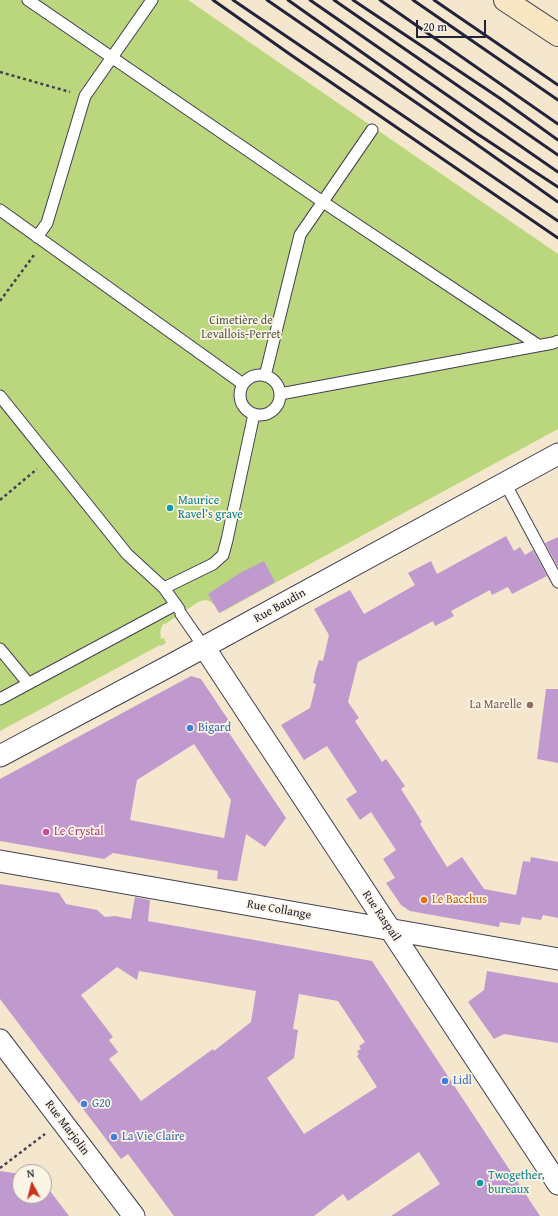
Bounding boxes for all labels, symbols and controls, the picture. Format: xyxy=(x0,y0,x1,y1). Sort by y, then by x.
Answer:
scale bar xyxy=(418,12,488,38)
text: 20 m xyxy=(423,18,447,35)
park label: Cimetière de Levallois-Perret xyxy=(201,314,281,342)
place label: Maurice Ravel’s grave xyxy=(178,494,243,522)
marker: Maurice Ravel’s grave xyxy=(165,503,175,513)
street label: Rue Baudin xyxy=(252,586,308,626)
place label: La Marelle xyxy=(470,698,522,712)
marker: La Marelle xyxy=(525,700,535,710)
place label: Bigard xyxy=(198,721,231,735)
marker: Bigard xyxy=(185,723,195,733)
place label: Le Crystal xyxy=(54,825,104,839)
marker: Le Crystal xyxy=(41,827,51,837)
street label: Rue Raspail xyxy=(359,888,403,944)
place label: Le Bacchus xyxy=(432,893,487,907)
marker: Le Bacchus xyxy=(419,895,429,905)
street label: Rue Collange xyxy=(246,897,312,923)
place label: Lidl xyxy=(453,1074,472,1088)
marker: Lidl xyxy=(440,1076,450,1086)
place label: G20 xyxy=(92,1097,111,1111)
street label: Rue Marjolin xyxy=(42,1098,92,1158)
marker: G20 xyxy=(79,1099,89,1109)
place label: La Vie Claire xyxy=(122,1130,185,1144)
marker: La Vie Claire xyxy=(109,1132,119,1142)
north arrow xyxy=(12,1164,52,1204)
text: N xyxy=(26,1165,35,1181)
place label: Twogether, bureaux xyxy=(488,1169,544,1197)
marker: Twogether, bureaux xyxy=(475,1178,485,1188)

